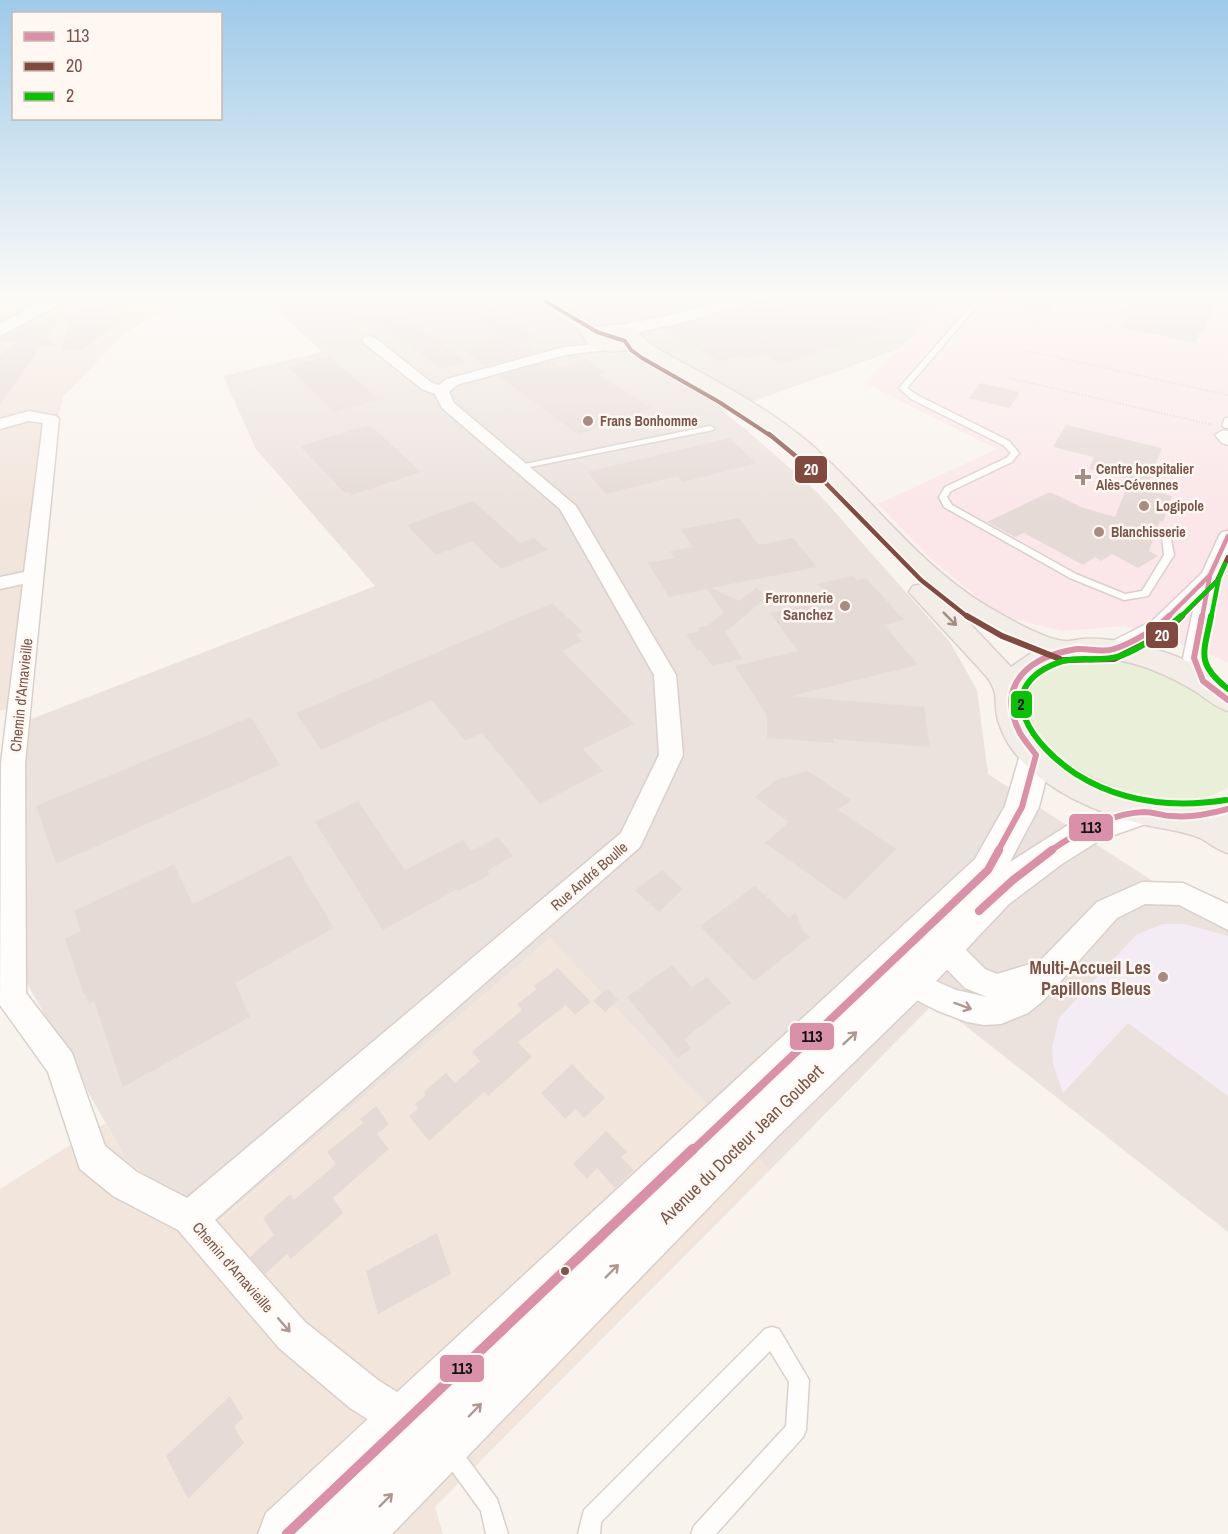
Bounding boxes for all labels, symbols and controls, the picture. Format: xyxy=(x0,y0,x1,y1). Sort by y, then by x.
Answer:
legend xyxy=(12,12,222,120)
text: 113 xyxy=(66,23,90,48)
text: 20 xyxy=(66,53,82,78)
text: 2 xyxy=(66,83,74,108)
place label: Frans Bonhomme xyxy=(600,412,698,430)
marker: Frans Bonhomme xyxy=(581,414,595,428)
line badge: 20 xyxy=(794,455,828,484)
text: 20 xyxy=(804,458,818,480)
place label: Centre hospitalier Alès-Cévennes xyxy=(1096,460,1194,494)
marker: Centre hospitalier Alès-Cévennes xyxy=(1074,468,1092,486)
place label: Logipole xyxy=(1156,497,1204,515)
marker: Logipole xyxy=(1137,499,1151,513)
place label: Blanchisserie xyxy=(1111,523,1186,541)
marker: Blanchisserie xyxy=(1092,525,1106,539)
place label: Ferronnerie Sanchez xyxy=(765,587,833,625)
marker: Ferronnerie Sanchez xyxy=(838,599,852,613)
one-way arrow xyxy=(943,612,957,627)
line badge: 20 xyxy=(1145,621,1179,649)
text: 20 xyxy=(1155,624,1169,646)
street label: Chemin d'Arnavieille xyxy=(5,637,37,753)
line badge: 2 xyxy=(1010,690,1033,719)
text: 2 xyxy=(1017,693,1025,715)
line badge: 113 xyxy=(1068,813,1114,842)
text: 113 xyxy=(1080,816,1102,838)
street label: Rue André Boulle xyxy=(546,837,632,915)
place label: Multi-Accueil Les Papillons Bleus xyxy=(1030,955,1151,1001)
marker: Multi-Accueil Les Papillons Bleus xyxy=(1156,970,1170,984)
one-way arrow xyxy=(953,1002,972,1013)
line badge: 113 xyxy=(789,1022,835,1051)
text: 113 xyxy=(801,1025,823,1047)
one-way arrow xyxy=(842,1031,857,1045)
street label: Avenue du Docteur Jean Goubert xyxy=(653,1059,829,1230)
street label: Chemin d'Arnavieille xyxy=(188,1217,278,1317)
one-way arrow xyxy=(605,1263,620,1278)
unlabelled marker xyxy=(559,1265,571,1277)
one-way arrow xyxy=(277,1317,290,1333)
line badge: 113 xyxy=(439,1354,485,1383)
text: 113 xyxy=(451,1357,473,1379)
one-way arrow xyxy=(468,1402,482,1417)
one-way arrow xyxy=(378,1493,393,1508)

